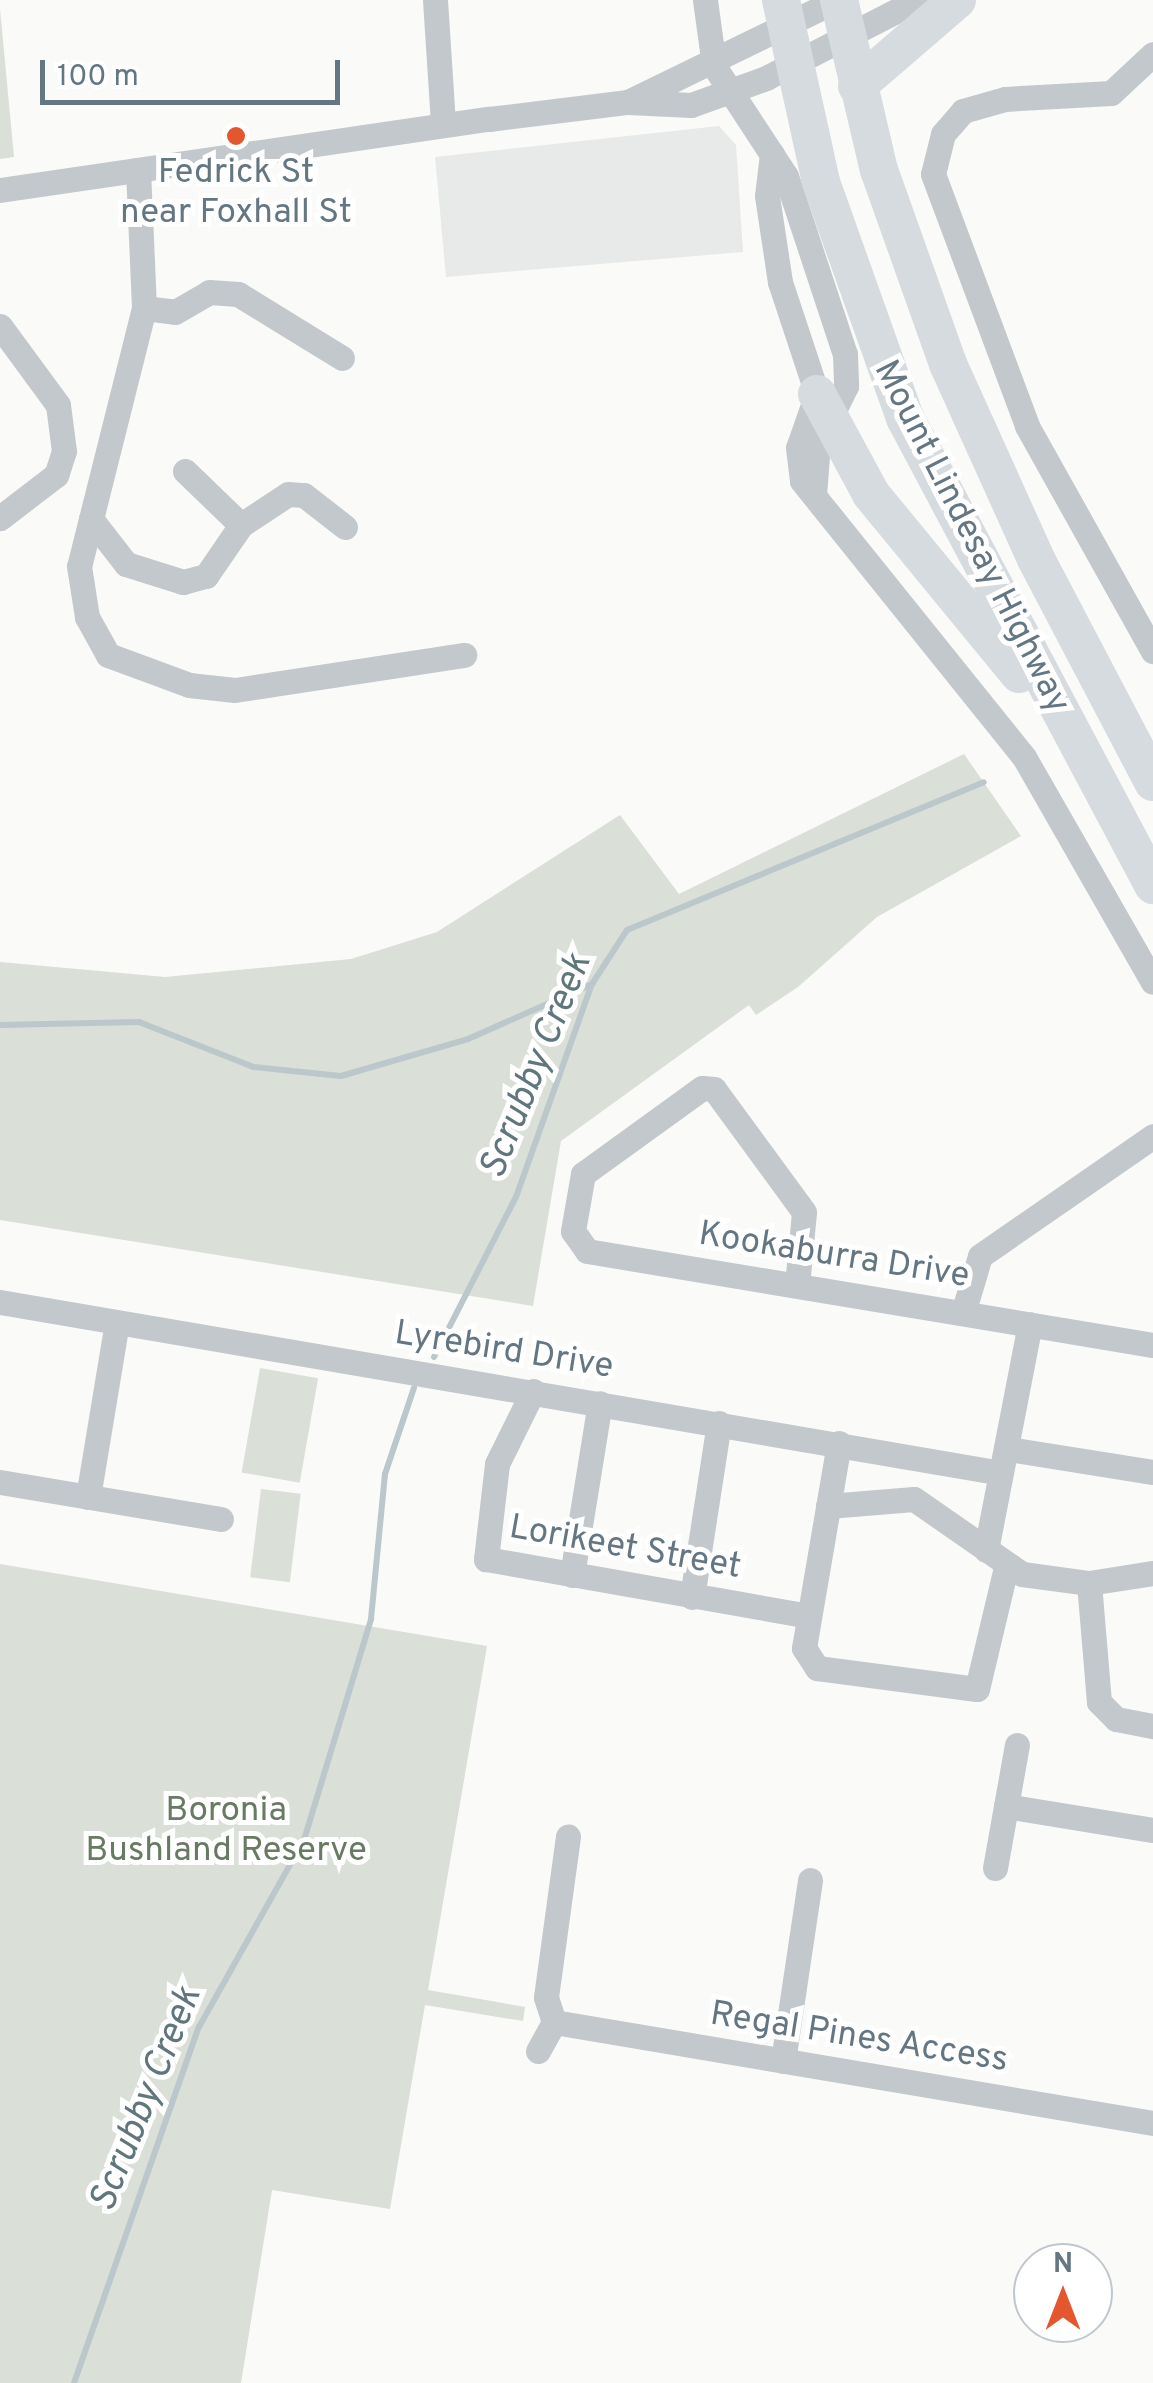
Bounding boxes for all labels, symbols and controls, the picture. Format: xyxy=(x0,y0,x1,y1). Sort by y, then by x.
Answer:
scale bar xyxy=(45,40,345,102)
text: 100 m xyxy=(57,59,139,96)
marker: Fedrick St near Foxhall St xyxy=(225,125,247,147)
place label: Fedrick St near Foxhall St xyxy=(120,152,352,234)
street label: Mount Lindesay Highway xyxy=(864,354,1078,720)
water label: Scrubby Creek xyxy=(471,948,603,1186)
street label: Kookaburra Drive xyxy=(696,1214,972,1298)
street label: Lyrebird Drive xyxy=(392,1313,616,1389)
street label: Lorikeet Street xyxy=(506,1507,744,1589)
park label: Boronia Bushland Reserve xyxy=(85,1790,367,1872)
water label: Scrubby Creek xyxy=(81,1981,213,2219)
street label: Regal Pines Access xyxy=(706,1994,1012,2082)
north arrow xyxy=(1013,2243,1113,2343)
text: N xyxy=(1053,2247,1073,2283)

